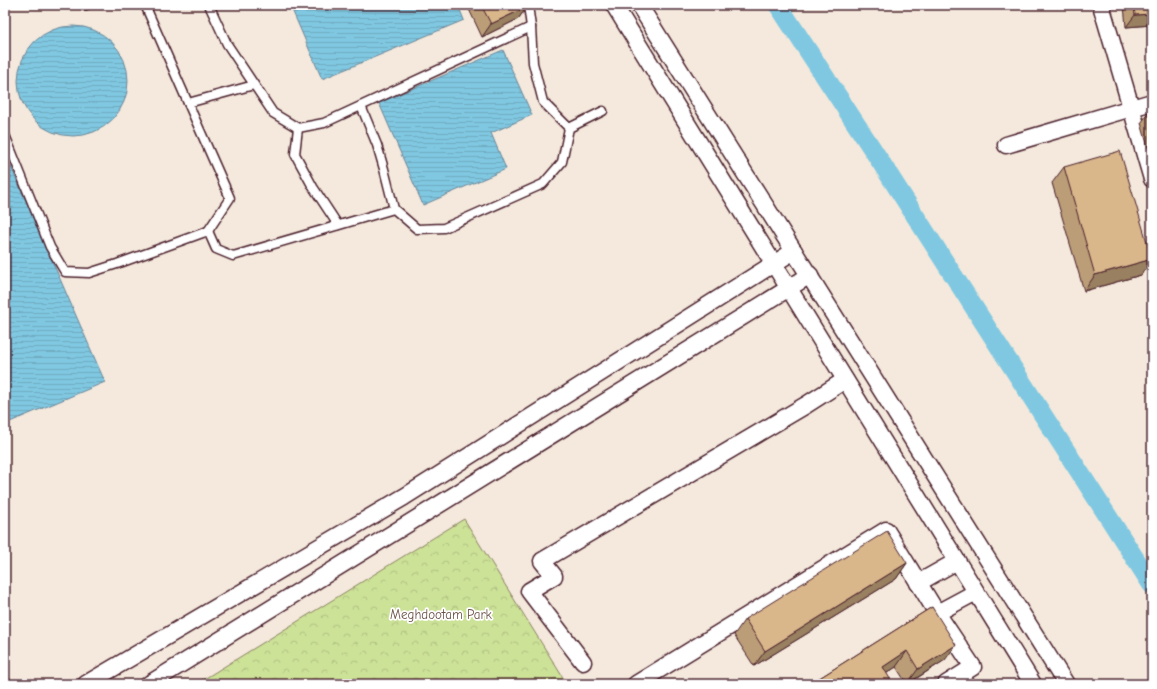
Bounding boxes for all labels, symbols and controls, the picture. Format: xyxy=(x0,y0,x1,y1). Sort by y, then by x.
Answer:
park label: Meghdootam Park xyxy=(390,607,493,622)

